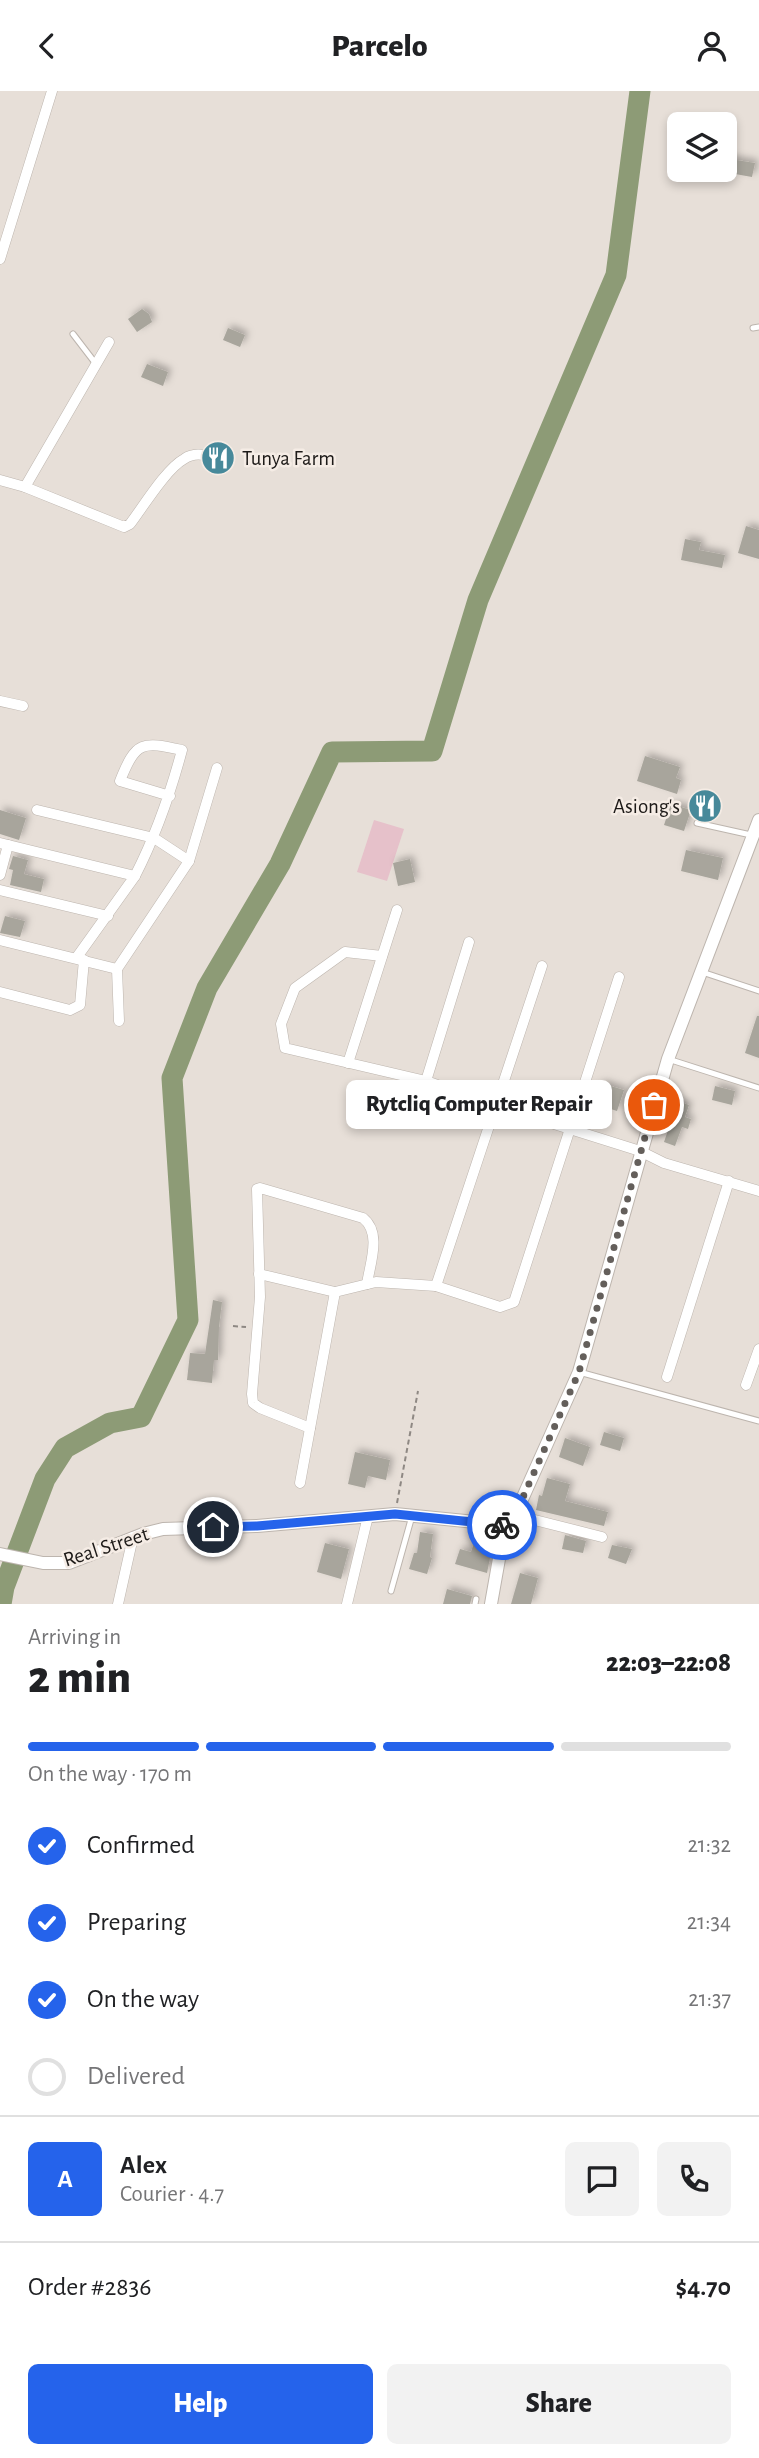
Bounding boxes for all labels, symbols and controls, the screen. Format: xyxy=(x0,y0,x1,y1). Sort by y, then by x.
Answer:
icon: back xyxy=(28,27,66,65)
icon: person xyxy=(693,27,731,65)
text: Parcelo xyxy=(331,30,428,62)
map controls xyxy=(667,112,737,182)
button: layers xyxy=(667,112,737,182)
restaurant icon: Tunya Farm xyxy=(199,439,237,477)
place label: Tunya Farm xyxy=(242,448,335,469)
restaurant icon: Asiong's xyxy=(686,787,724,825)
place label: Asiong's xyxy=(613,796,680,817)
pin xyxy=(624,1075,684,1135)
callout: Rytcliq Computer Repair xyxy=(346,1081,612,1129)
icon: bag xyxy=(635,1086,673,1124)
text: Rytcliq Computer Repair xyxy=(366,1093,592,1116)
courier xyxy=(467,1490,537,1560)
pin xyxy=(183,1497,243,1557)
icon: bike xyxy=(483,1506,521,1544)
icon: home xyxy=(194,1508,232,1546)
street label: Real Street xyxy=(61,1523,152,1571)
text: Arriving in xyxy=(28,1626,121,1649)
text: 22:03–22:08 xyxy=(606,1650,731,1676)
text: 2 min xyxy=(28,1655,131,1701)
text: On the way · 170 m xyxy=(28,1763,192,1786)
icon: check xyxy=(28,1827,66,1865)
text: Confirmed xyxy=(87,1832,195,1858)
text: 21:32 xyxy=(687,1834,731,1857)
icon: check xyxy=(28,1904,66,1942)
text: Preparing xyxy=(87,1909,186,1935)
text: 21:34 xyxy=(687,1911,731,1934)
icon: check xyxy=(28,1981,66,2019)
text: On the way xyxy=(87,1986,199,2012)
text: 21:37 xyxy=(688,1988,731,2011)
text: Delivered xyxy=(87,2063,185,2089)
button: chat xyxy=(565,2142,639,2216)
button: phone xyxy=(657,2142,731,2216)
text: Alex xyxy=(120,2152,167,2178)
text: A xyxy=(57,2166,73,2192)
text: Courier · 4.7 xyxy=(120,2183,224,2206)
text: Order #2836 xyxy=(28,2274,152,2300)
text: $4.70 xyxy=(675,2274,731,2300)
button: Help xyxy=(28,2364,373,2444)
button: Share xyxy=(387,2364,731,2444)

